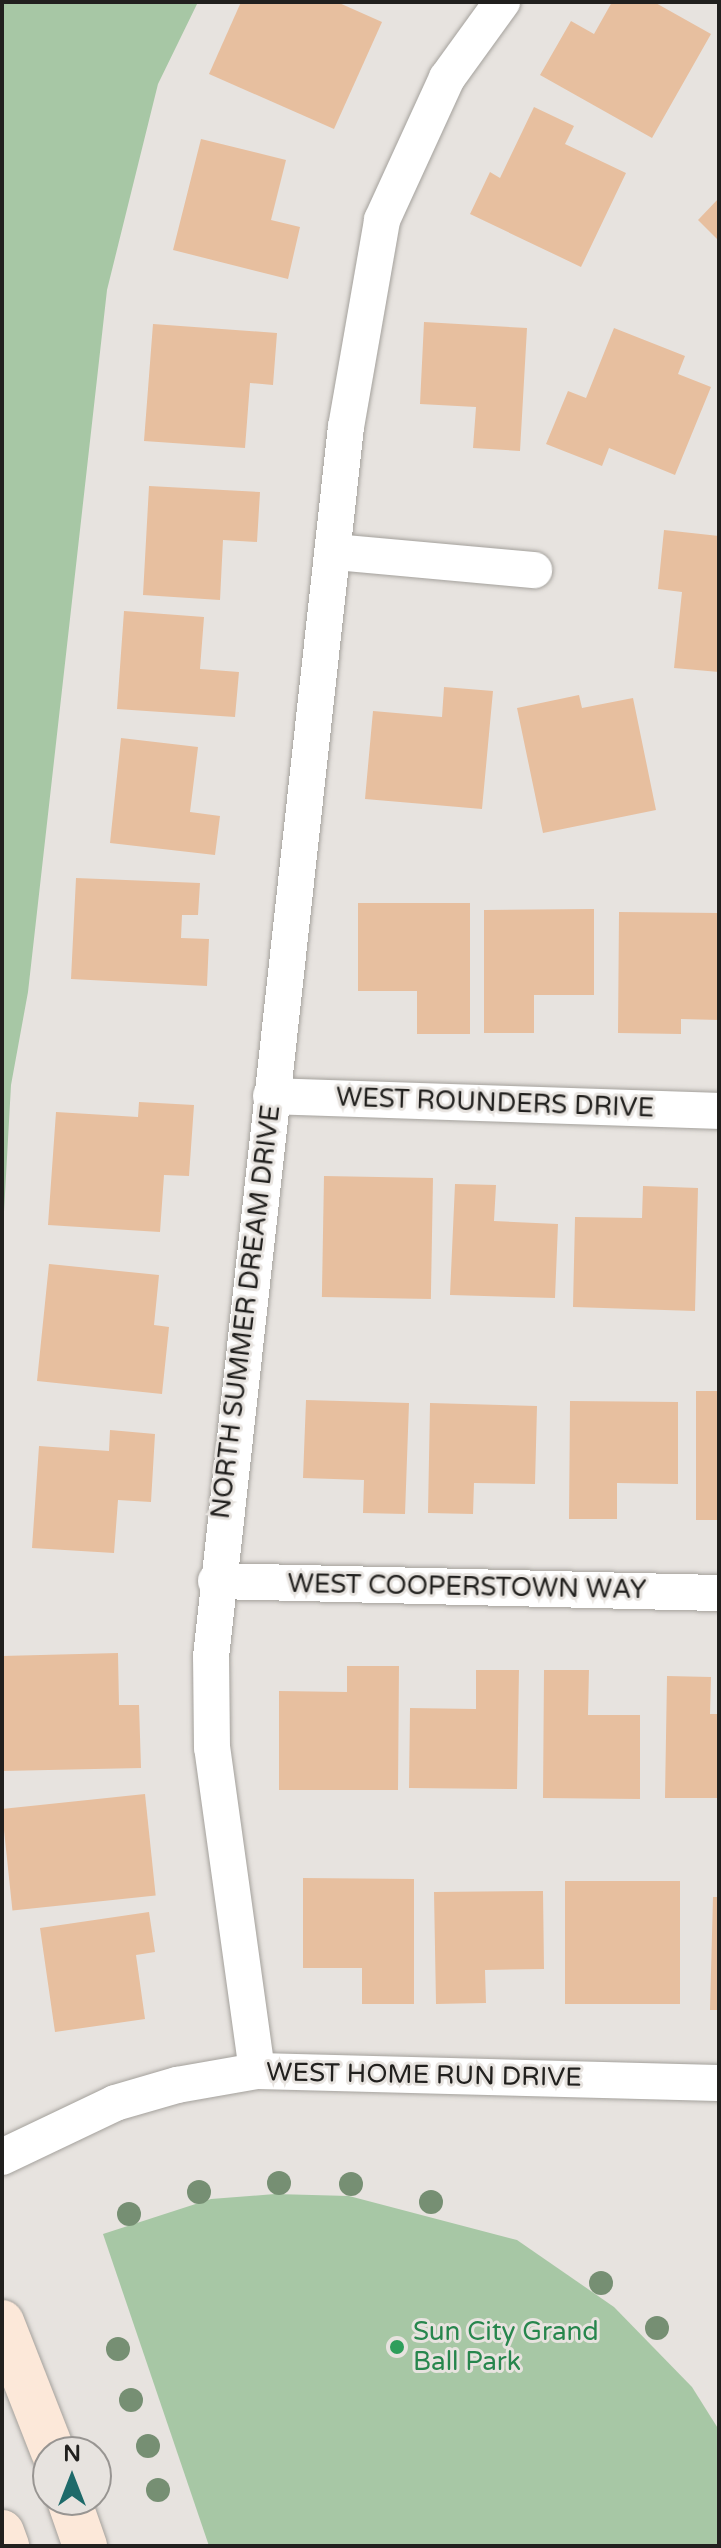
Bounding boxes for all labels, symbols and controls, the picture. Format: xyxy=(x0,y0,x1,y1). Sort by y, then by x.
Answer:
street label: WEST ROUNDERS DRIVE xyxy=(335,1082,655,1124)
street label: NORTH SUMMER DREAM DRIVE xyxy=(205,1103,287,1521)
street label: WEST COOPERSTOWN WAY xyxy=(287,1568,647,1606)
street label: WEST HOME RUN DRIVE xyxy=(266,2057,582,2093)
place label: Sun City Grand Ball Park xyxy=(413,2316,599,2378)
marker: Sun City Grand Ball Park xyxy=(388,2338,406,2356)
north arrow xyxy=(32,2436,112,2516)
text: N xyxy=(63,2441,81,2467)

